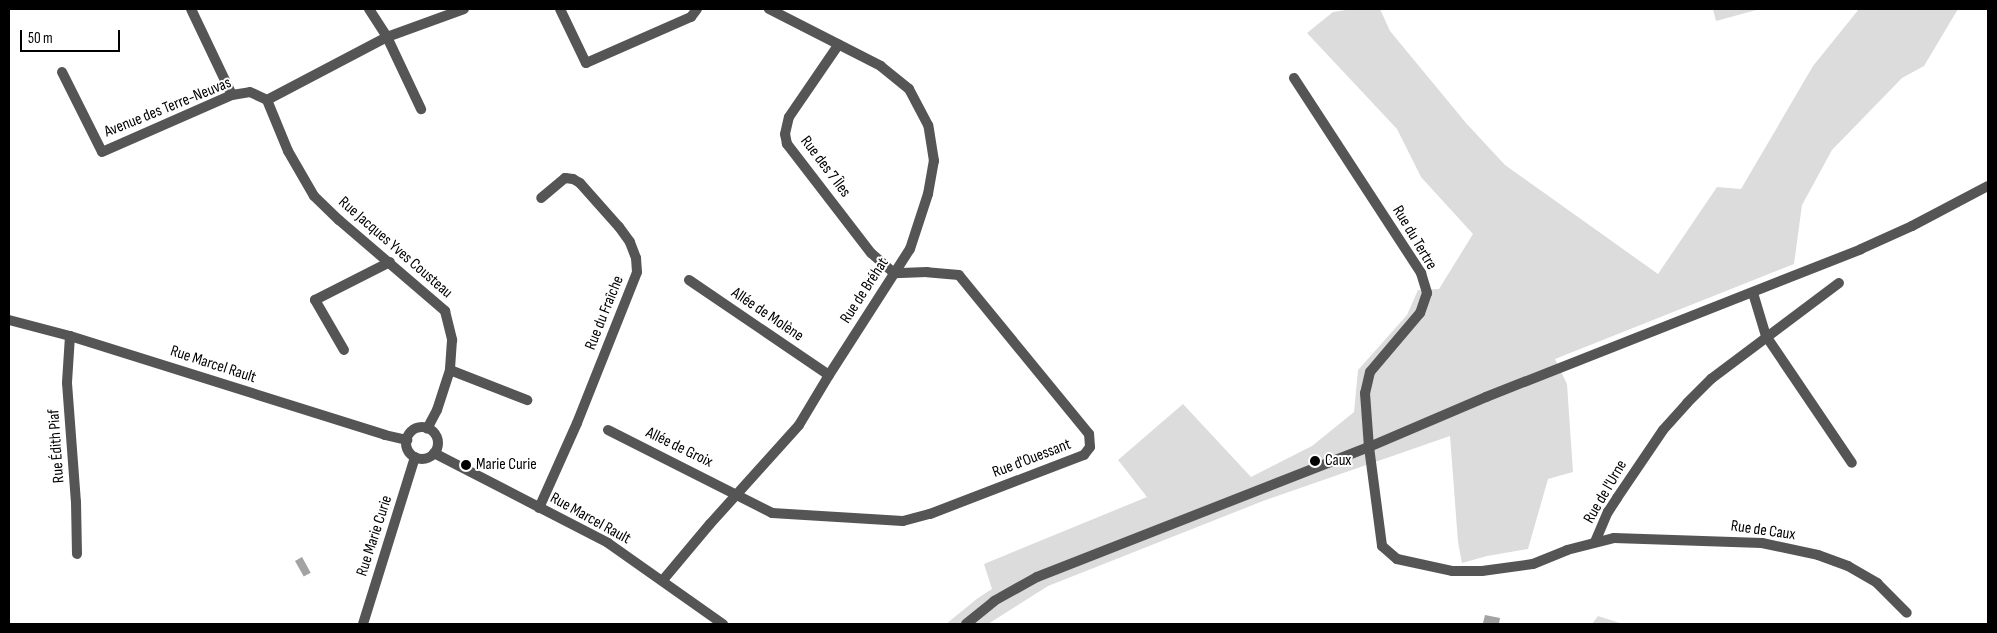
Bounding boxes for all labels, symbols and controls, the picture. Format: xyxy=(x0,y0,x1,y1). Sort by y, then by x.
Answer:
scale bar xyxy=(22,20,122,52)
text: 50 m xyxy=(28,29,53,48)
street label: Avenue des Terre-Neuvas xyxy=(102,74,234,142)
street label: Rue des 7 Îles xyxy=(796,133,854,201)
street label: Rue Jacques Yves Cousteau xyxy=(334,193,456,303)
street label: Rue du Tertre xyxy=(1387,203,1441,273)
street label: Rue de Bréhat xyxy=(837,255,893,327)
street label: Rue du Fraîche xyxy=(581,273,629,353)
street label: Allée de Molène xyxy=(727,284,807,346)
street label: Rue Marcel Rault xyxy=(168,342,258,388)
street label: Rue Édith Piaf xyxy=(45,408,69,484)
street label: Allée de Groix xyxy=(642,424,716,472)
street label: Rue d'Ouessant xyxy=(990,435,1074,483)
place label: Caux xyxy=(1325,451,1351,471)
place label: Marie Curie xyxy=(476,455,537,475)
marker: Caux xyxy=(1309,455,1321,467)
street label: Rue de l'Urne xyxy=(1580,457,1632,527)
marker: Marie Curie xyxy=(460,459,472,471)
street label: Rue Marcel Rault xyxy=(546,489,634,549)
street label: Rue Marie Curie xyxy=(353,493,397,579)
street label: Rue de Caux xyxy=(1729,517,1797,545)

